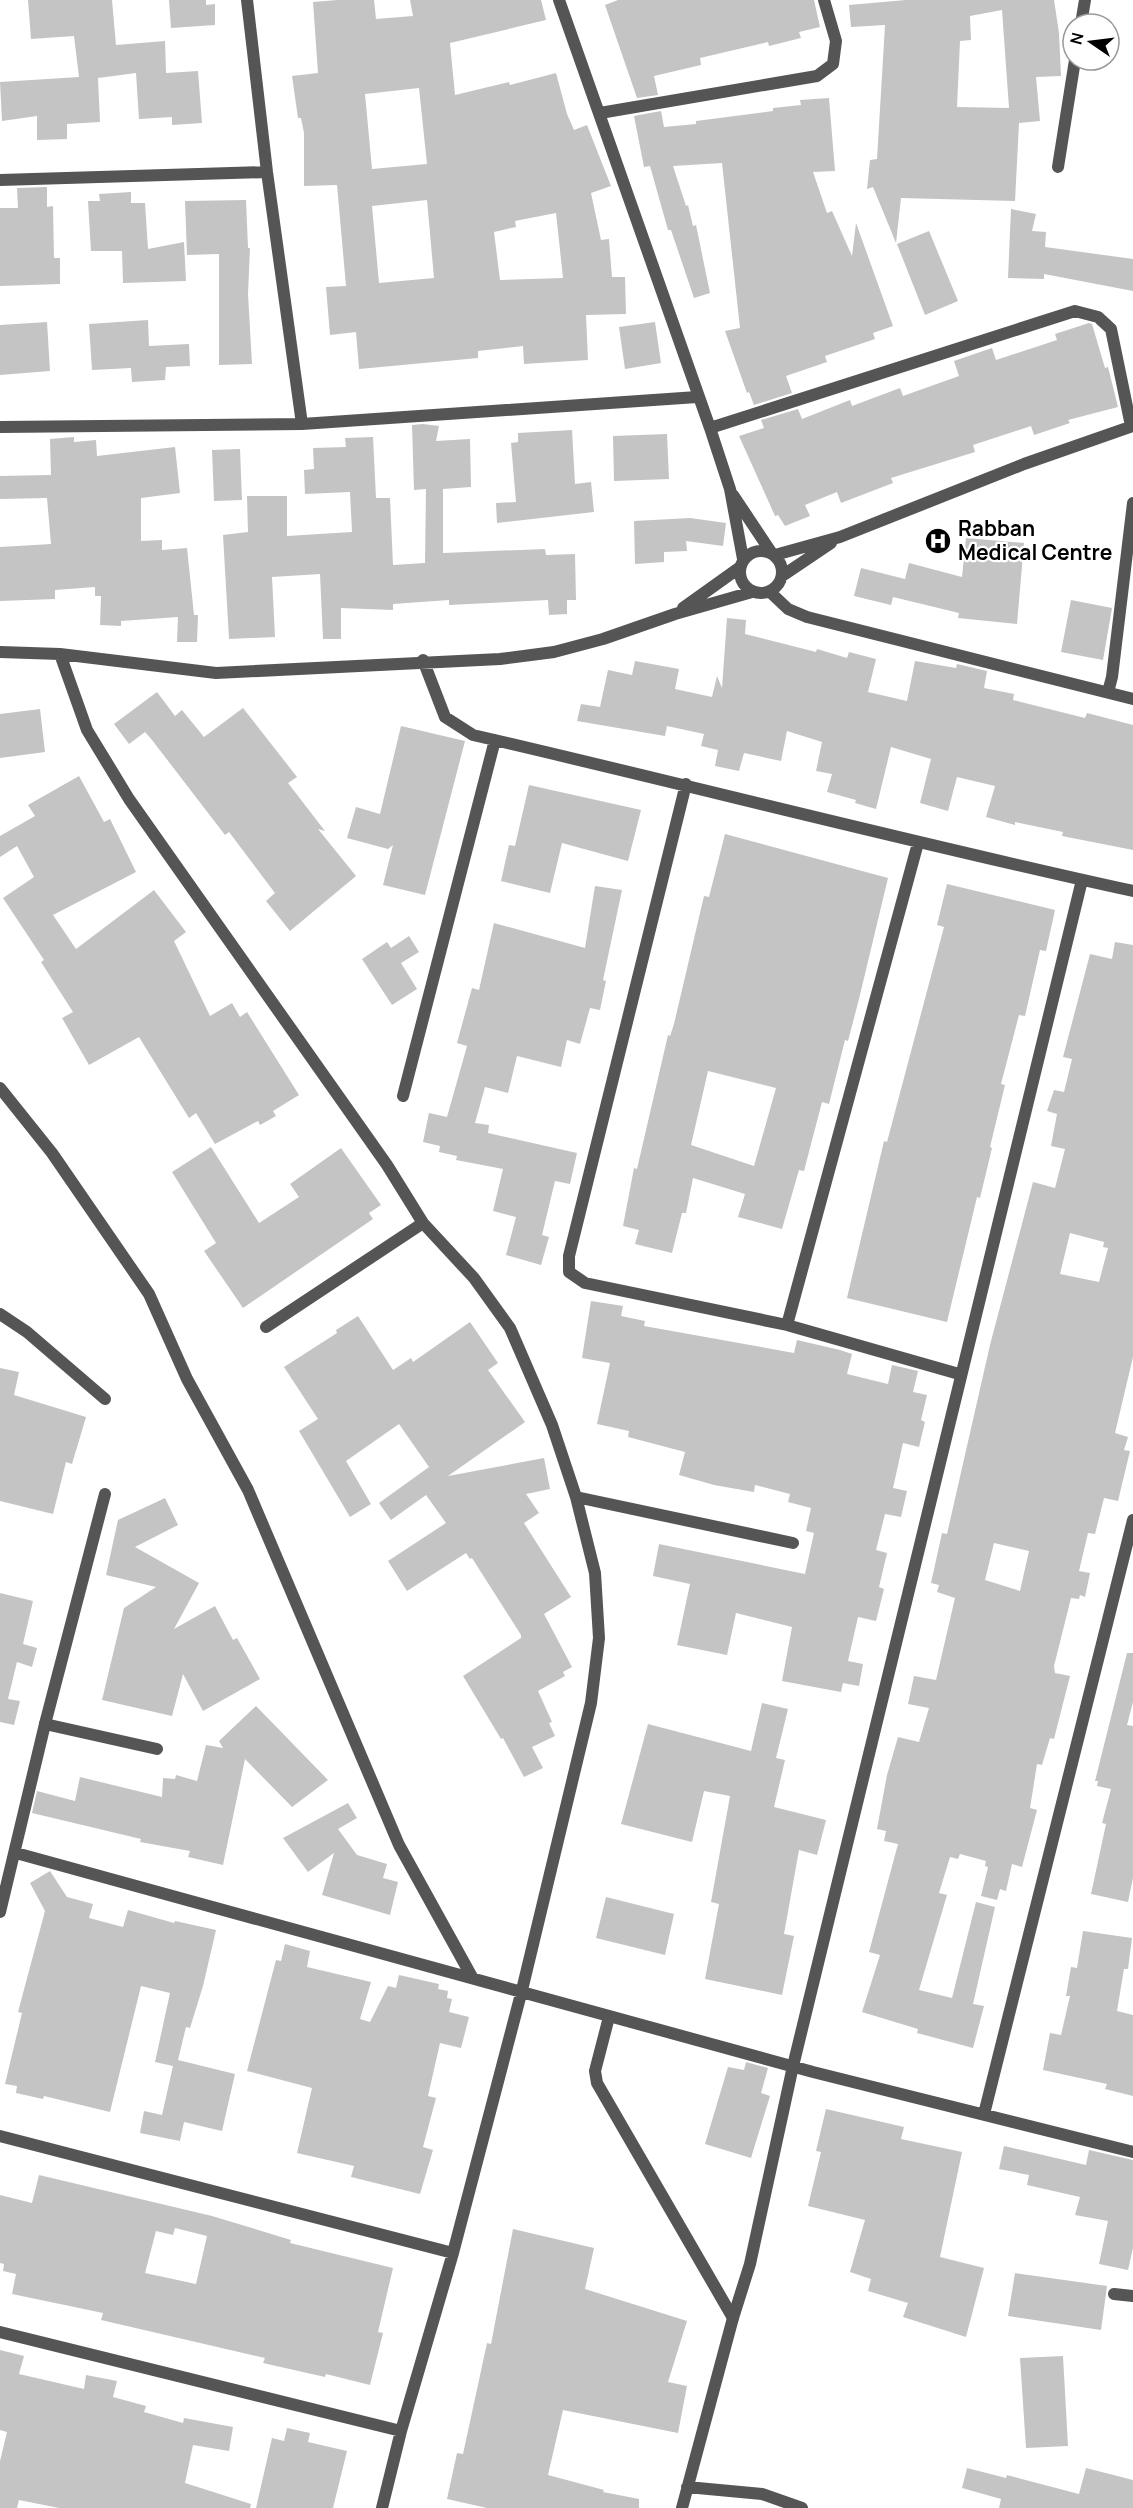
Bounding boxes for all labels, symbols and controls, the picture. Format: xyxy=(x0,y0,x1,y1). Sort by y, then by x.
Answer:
north arrow xyxy=(1061,12,1121,72)
text: N xyxy=(1064,30,1089,47)
place label: Rabban Medical Centre xyxy=(958,514,1112,566)
hospital icon: Rabban Medical Centre xyxy=(923,526,953,556)

